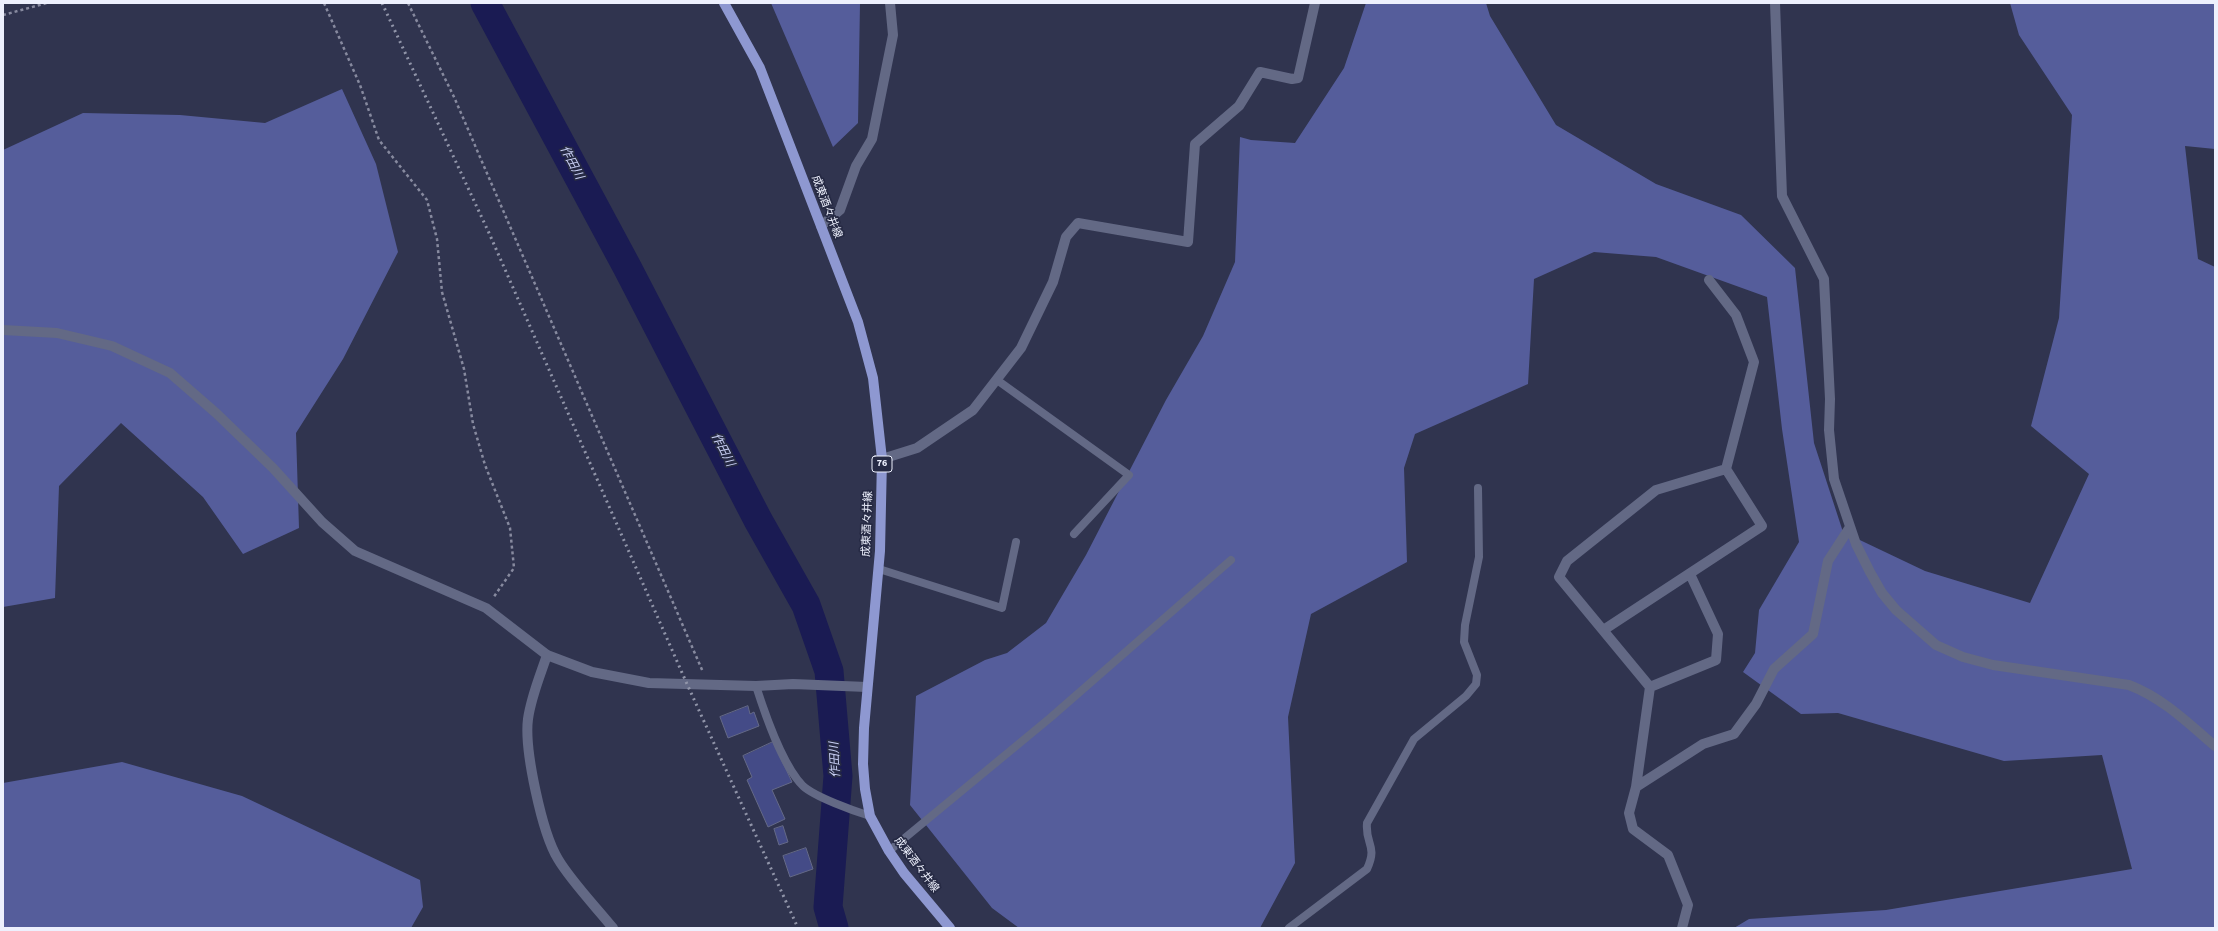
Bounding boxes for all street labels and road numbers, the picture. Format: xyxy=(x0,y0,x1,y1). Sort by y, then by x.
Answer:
street label: 成東酒々井線 xyxy=(808,174,844,240)
road number: 76 xyxy=(872,456,892,472)
street label: 成東酒々井線 xyxy=(860,491,876,557)
street label: 成東酒々井線 xyxy=(891,835,941,895)

